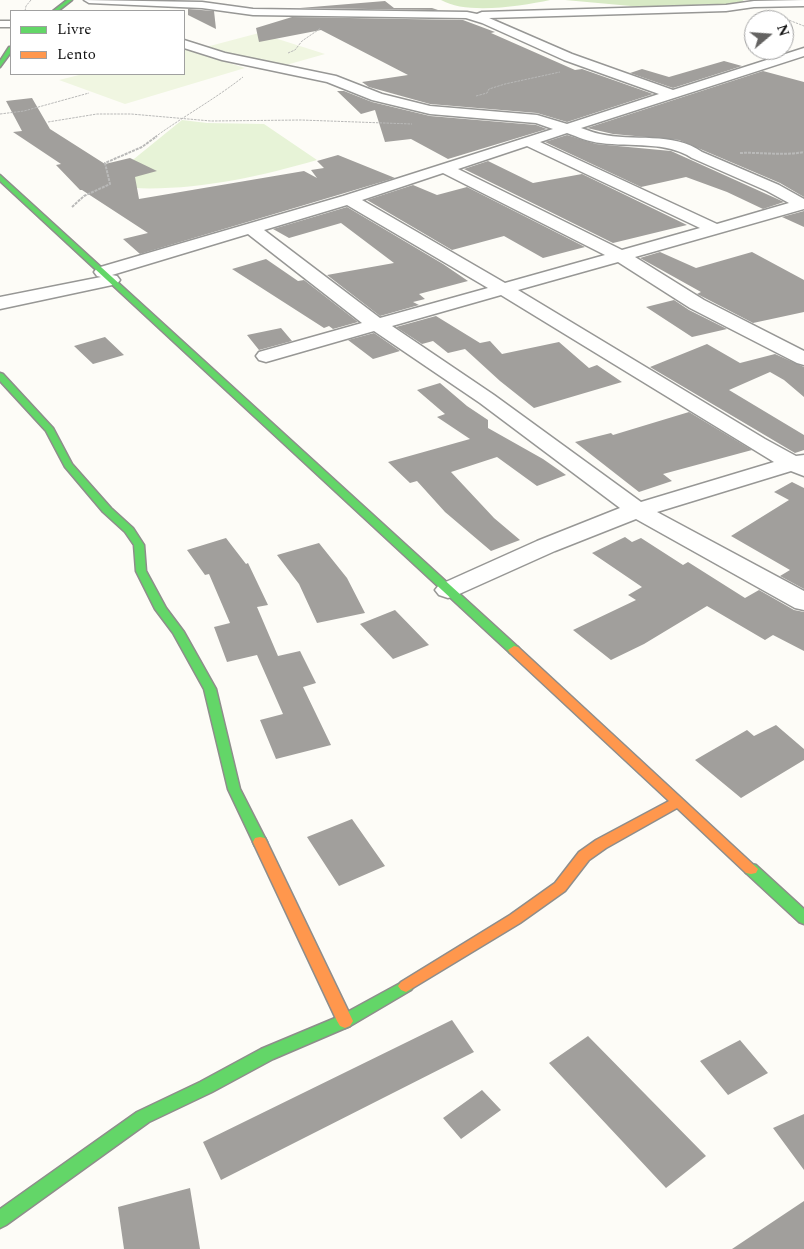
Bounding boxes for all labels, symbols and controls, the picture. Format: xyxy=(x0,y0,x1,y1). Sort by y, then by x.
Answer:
legend xyxy=(10,10,185,75)
north arrow xyxy=(744,10,794,60)
text: Livre xyxy=(57,18,92,41)
text: N xyxy=(771,22,795,39)
text: Lento xyxy=(57,43,96,66)

